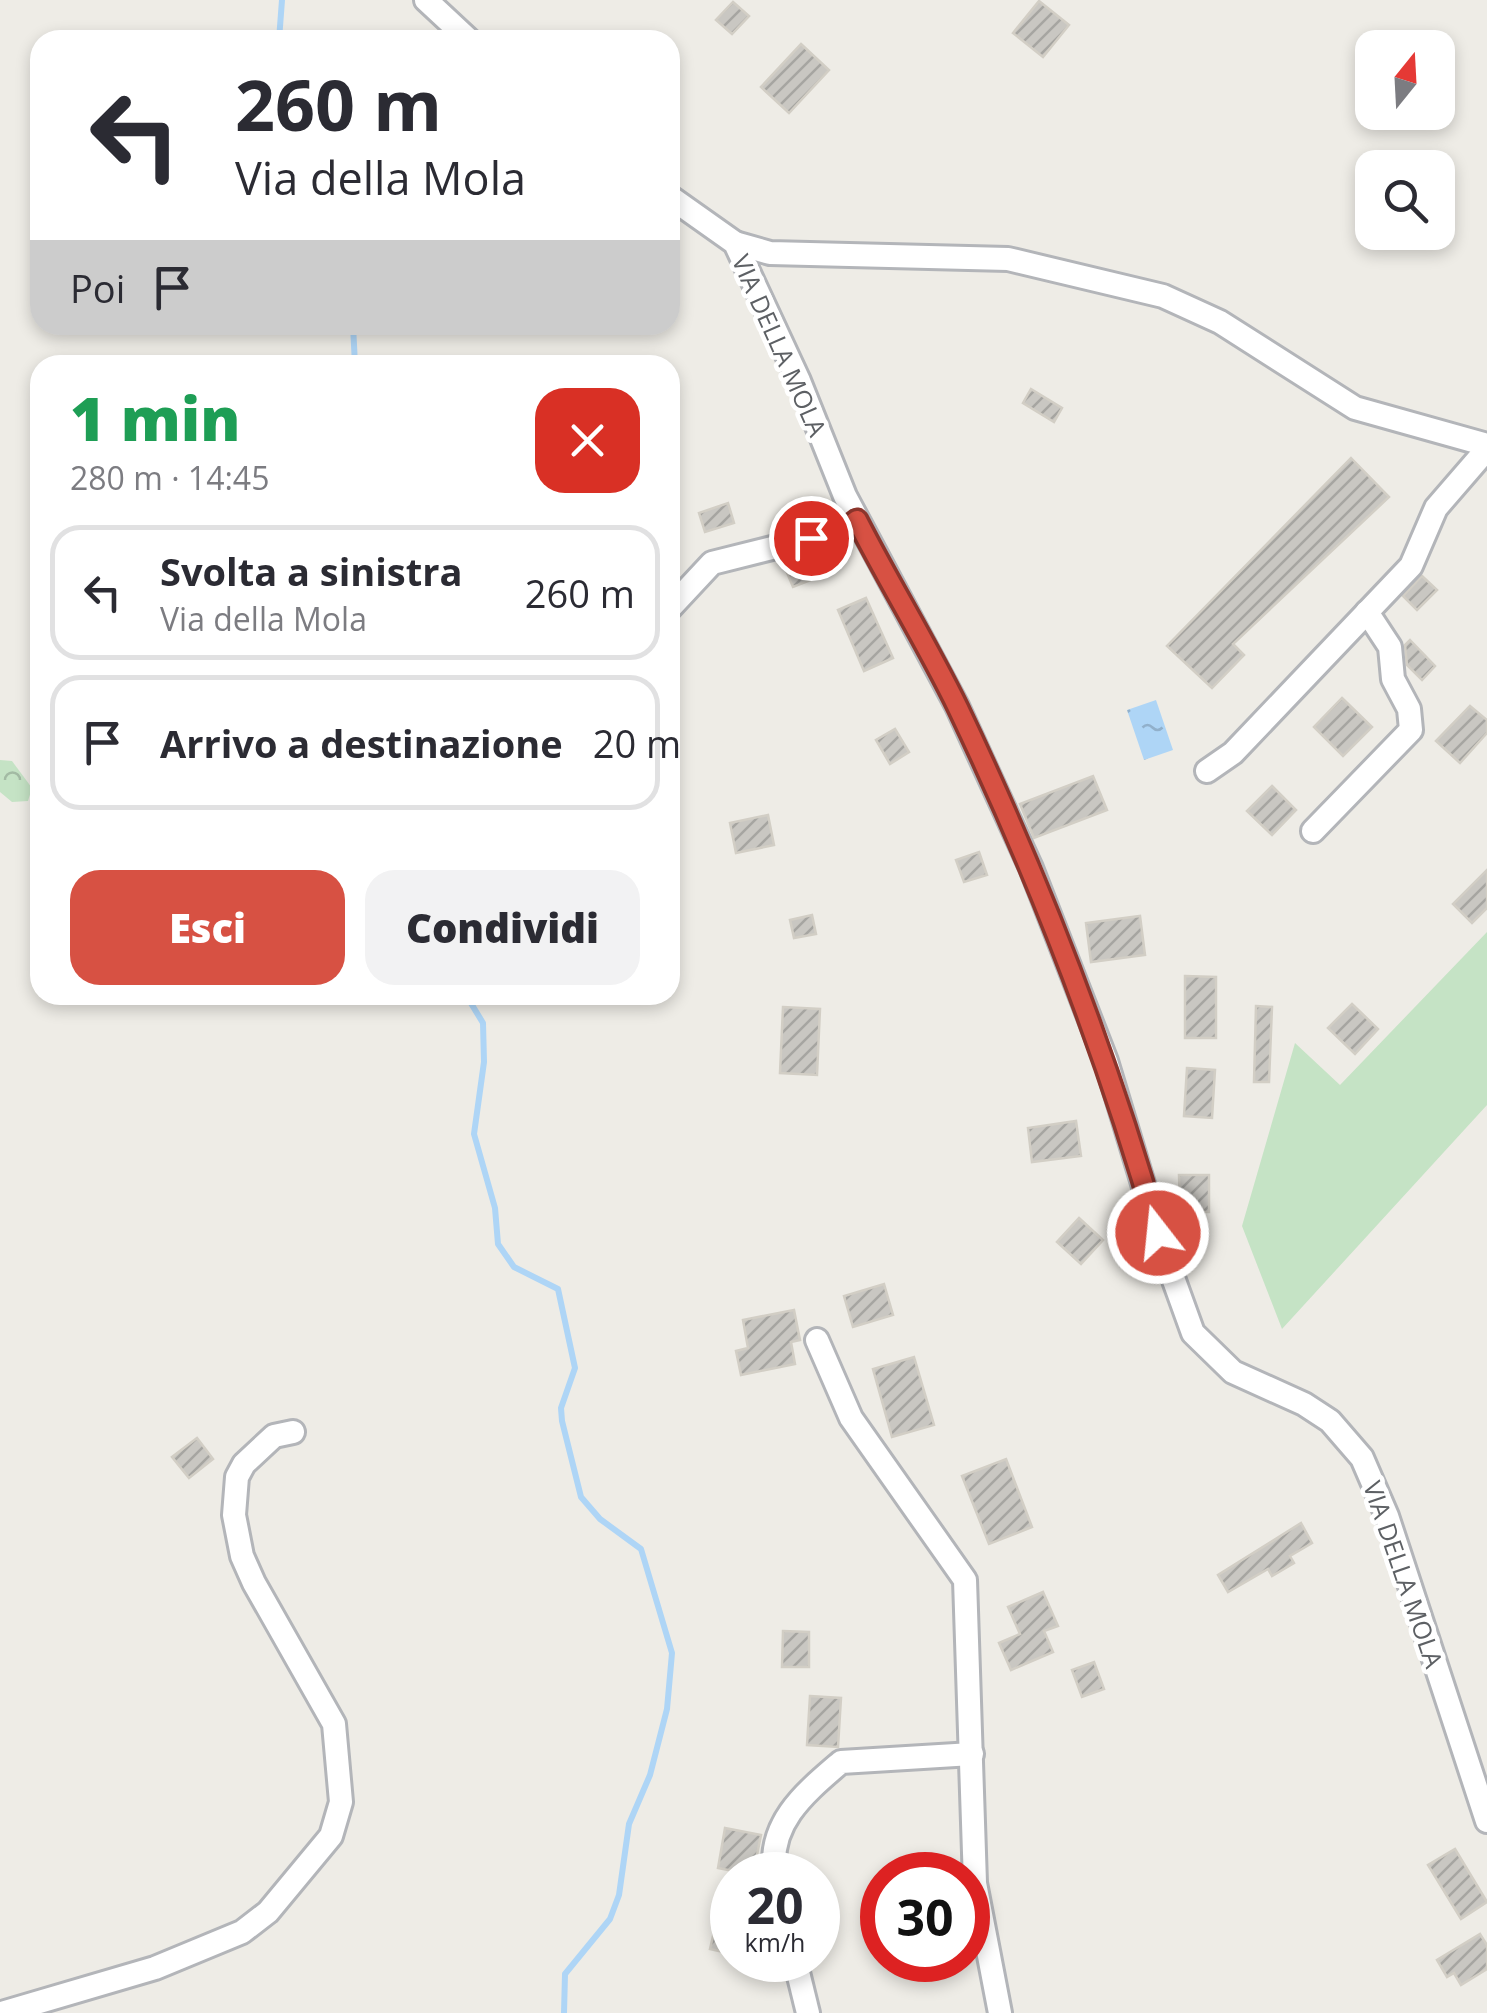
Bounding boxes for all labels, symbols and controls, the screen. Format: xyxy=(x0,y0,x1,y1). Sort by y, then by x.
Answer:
north arrow xyxy=(1355,30,1455,130)
map controls xyxy=(1355,30,1455,250)
text: 260 m xyxy=(235,56,442,152)
icon: left xyxy=(70,70,200,200)
text: Via della Mola xyxy=(235,147,526,208)
button: search xyxy=(1355,150,1455,250)
street label: VIA DELLA MOLA xyxy=(725,249,835,441)
icon: arrive xyxy=(145,260,200,315)
text: Poi xyxy=(70,262,125,314)
text: 1 min xyxy=(70,377,240,459)
button: close xyxy=(535,388,640,493)
text: 280 m · 14:45 xyxy=(70,456,269,499)
pin xyxy=(769,496,854,581)
icon: arrive xyxy=(784,511,839,566)
text: Svolta a sinistra xyxy=(160,545,462,597)
icon: left xyxy=(75,565,130,620)
text: 260 m xyxy=(525,567,635,619)
text: Via della Mola xyxy=(160,597,367,640)
icon: arrive xyxy=(75,715,130,770)
text: Arrivo a destinazione xyxy=(160,717,563,769)
text: 20 m xyxy=(593,717,681,769)
button: Esci xyxy=(70,870,345,985)
button: Condividi xyxy=(365,870,640,985)
position arrow xyxy=(1106,1181,1210,1285)
street label: VIA DELLA MOLA xyxy=(1356,1476,1452,1672)
speed limit sign: 30 xyxy=(860,1852,990,1982)
text: 20 xyxy=(746,1871,804,1939)
text: km/h xyxy=(745,1925,805,1959)

